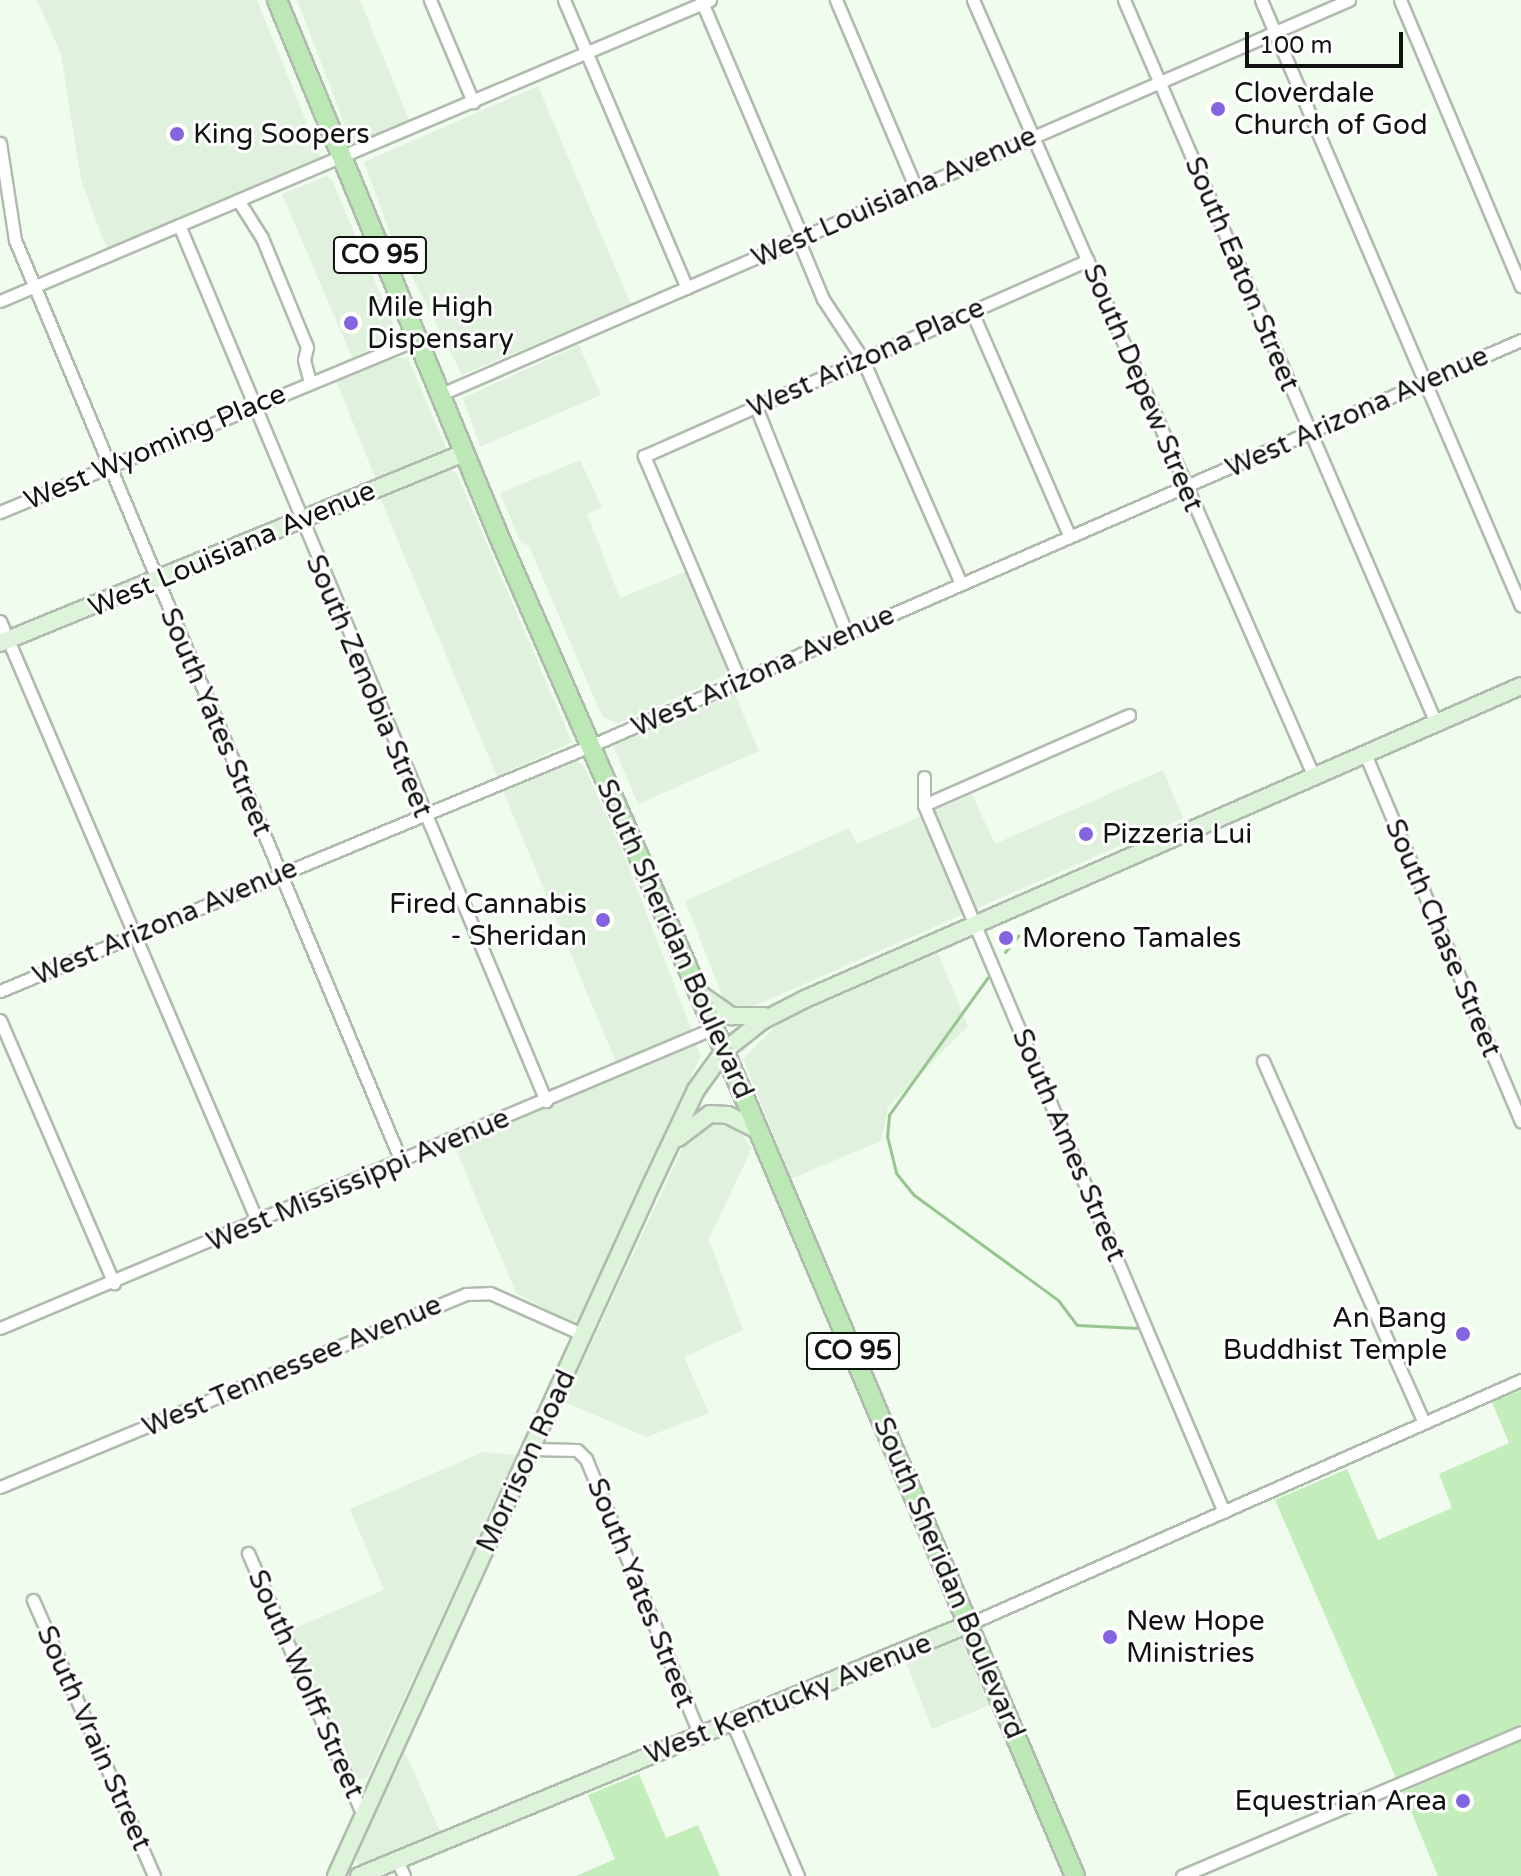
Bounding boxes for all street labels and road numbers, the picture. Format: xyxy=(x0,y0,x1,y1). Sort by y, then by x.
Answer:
street label: West Louisiana Avenue xyxy=(747,119,1041,275)
street label: South Eaton Street xyxy=(1177,152,1307,396)
road number: CO 95 xyxy=(332,233,428,277)
street label: South Depew Street xyxy=(1076,259,1210,517)
street label: West Arizona Place xyxy=(742,291,990,425)
street label: West Arizona Avenue xyxy=(1221,339,1493,485)
street label: West Wyoming Place xyxy=(19,377,291,517)
street label: West Louisiana Avenue xyxy=(84,473,380,625)
street label: South Zenobia Street xyxy=(298,550,440,822)
street label: West Arizona Avenue xyxy=(627,598,899,744)
street label: South Yates Street xyxy=(153,603,279,841)
street label: South Sheridan Boulevard xyxy=(589,774,761,1104)
street label: South Chase Street xyxy=(1378,814,1508,1062)
street label: West Arizona Avenue xyxy=(28,851,302,993)
street label: South Ames Street xyxy=(1005,1024,1133,1266)
street label: West Mississippi Avenue xyxy=(202,1101,514,1259)
street label: West Tennessee Avenue xyxy=(138,1288,446,1444)
road number: CO 95 xyxy=(805,1329,901,1373)
street label: Morrison Road xyxy=(469,1365,583,1557)
street label: South Sheridan Boulevard xyxy=(866,1412,1032,1744)
street label: South Yates Street xyxy=(580,1473,702,1713)
street label: South Wolff Street xyxy=(241,1565,371,1803)
street label: South Vrain Street xyxy=(29,1620,159,1856)
street label: West Kentucky Avenue xyxy=(640,1626,936,1772)

